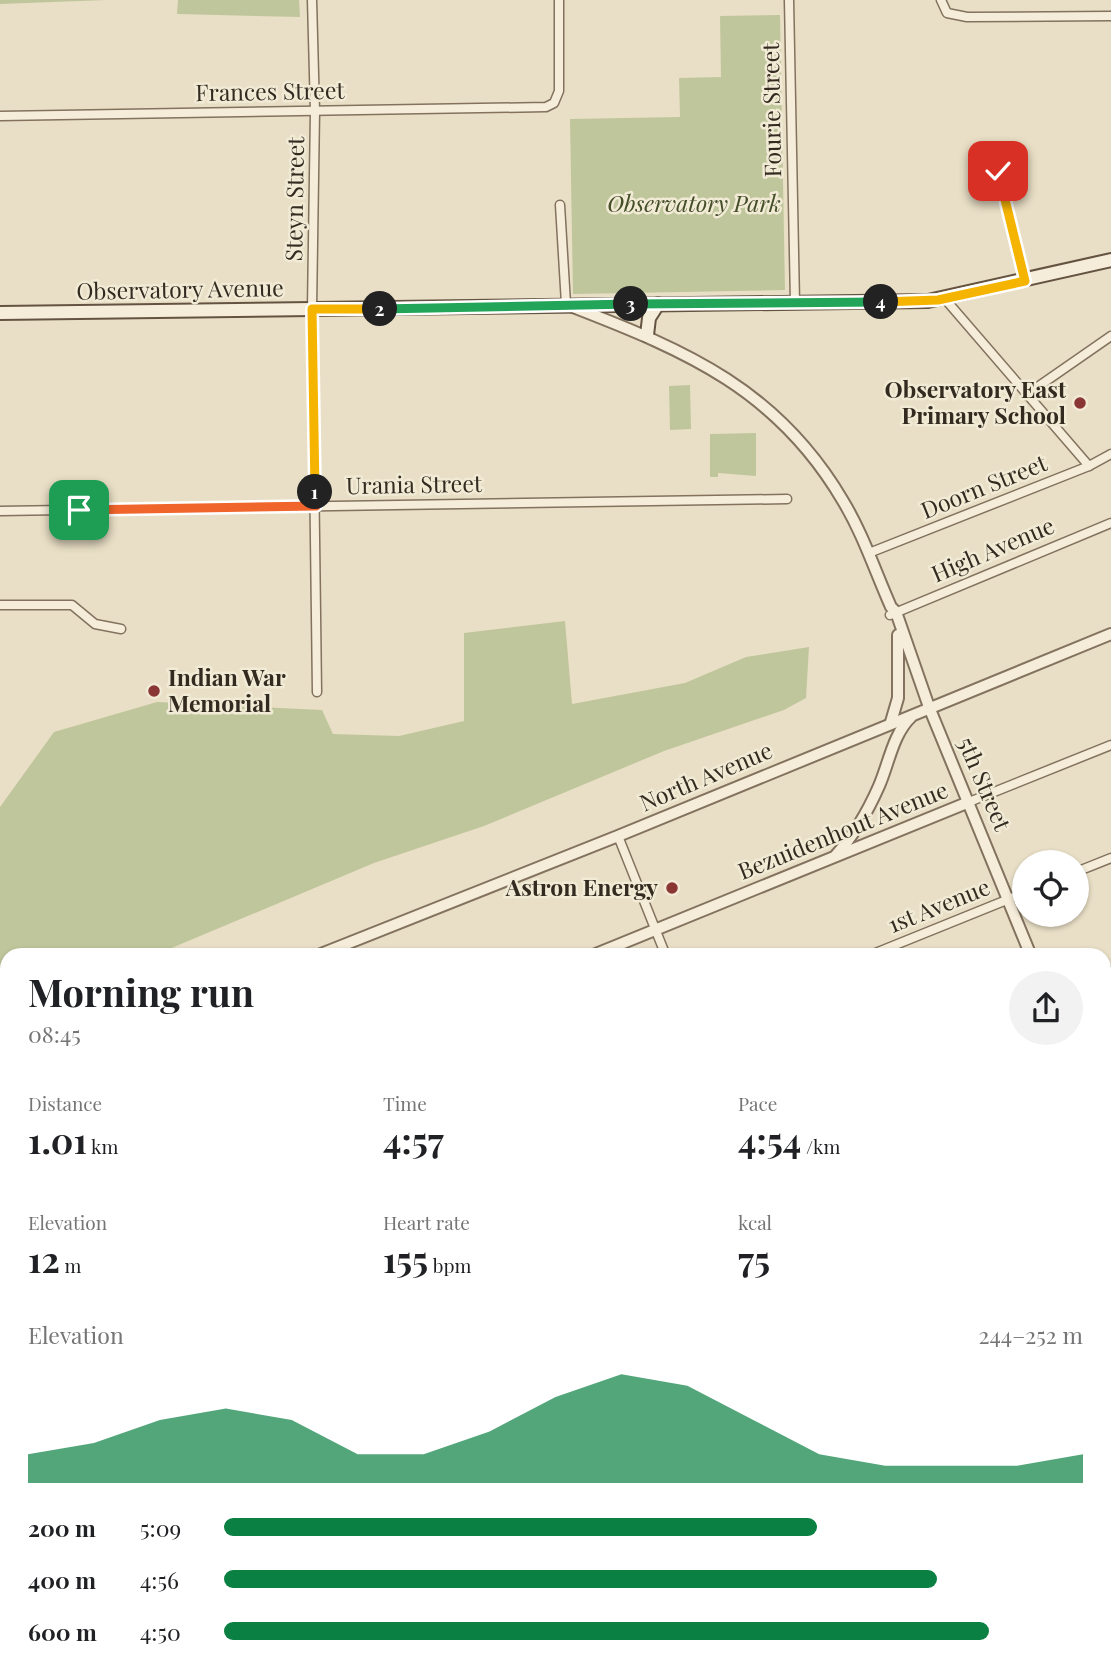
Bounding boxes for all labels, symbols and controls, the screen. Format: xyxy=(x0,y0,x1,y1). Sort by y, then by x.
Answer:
street label: Fourie Street xyxy=(754,42,787,178)
street label: Frances Street xyxy=(195,74,346,107)
street label: Steyn Street xyxy=(277,135,310,262)
pin xyxy=(968,141,1028,201)
icon: check xyxy=(979,152,1017,190)
park label: Observatory Park xyxy=(607,187,781,218)
street label: Observatory Avenue xyxy=(76,271,284,306)
pin: 4 xyxy=(864,284,898,320)
pin: 3 xyxy=(614,286,648,322)
text: 4 xyxy=(875,288,886,314)
text: 3 xyxy=(626,290,635,316)
pin: 2 xyxy=(362,292,398,326)
text: 2 xyxy=(375,295,384,321)
place label: Observatory East Primary School xyxy=(885,373,1067,430)
marker: Observatory East Primary School xyxy=(1072,395,1088,411)
street label: Doorn Street xyxy=(916,446,1052,525)
street label: Urania Street xyxy=(346,467,483,500)
pin: 1 xyxy=(298,475,332,510)
text: 1 xyxy=(311,478,318,504)
pin xyxy=(49,480,109,540)
icon: arrive xyxy=(60,491,98,529)
street label: High Avenue xyxy=(926,509,1059,588)
place label: Indian War Memorial xyxy=(168,661,286,718)
marker: Indian War Memorial xyxy=(146,683,162,699)
street label: 5th Street xyxy=(952,732,1019,836)
street label: North Avenue xyxy=(634,734,776,817)
street label: Bezuidenhout Avenue xyxy=(733,773,952,886)
map controls xyxy=(1012,850,1089,927)
button: locate xyxy=(1012,850,1089,927)
street label: 1st Avenue xyxy=(883,870,994,939)
place label: Astron Energy xyxy=(505,871,658,902)
marker: Astron Energy xyxy=(664,880,680,896)
text: Morning run xyxy=(28,966,254,1017)
button: share xyxy=(1009,971,1083,1045)
text: 08:45 xyxy=(28,1018,81,1049)
text: Distance xyxy=(28,1090,102,1116)
text: Time xyxy=(383,1090,427,1116)
text: Pace xyxy=(738,1090,777,1116)
text: 1.01 xyxy=(28,1116,87,1163)
text: 4:57 xyxy=(383,1116,444,1163)
text: 4:54 xyxy=(738,1116,801,1163)
text: km xyxy=(87,1133,118,1159)
text: /km xyxy=(801,1133,840,1159)
text: Elevation xyxy=(28,1209,107,1235)
text: Heart rate xyxy=(383,1209,470,1235)
text: kcal xyxy=(738,1209,772,1235)
text: 12 xyxy=(28,1235,60,1282)
text: 155 xyxy=(383,1235,428,1282)
text: 75 xyxy=(738,1235,770,1282)
text: m xyxy=(60,1252,81,1278)
text: bpm xyxy=(428,1252,471,1278)
text: Elevation xyxy=(28,1319,124,1350)
text: 244–252 m xyxy=(978,1319,1083,1350)
text: 200 m xyxy=(28,1512,96,1543)
text: 5:09 xyxy=(140,1512,181,1543)
text: 400 m xyxy=(28,1564,96,1595)
text: 4:56 xyxy=(140,1564,179,1595)
text: 600 m xyxy=(28,1616,97,1647)
text: 4:50 xyxy=(140,1616,181,1647)

